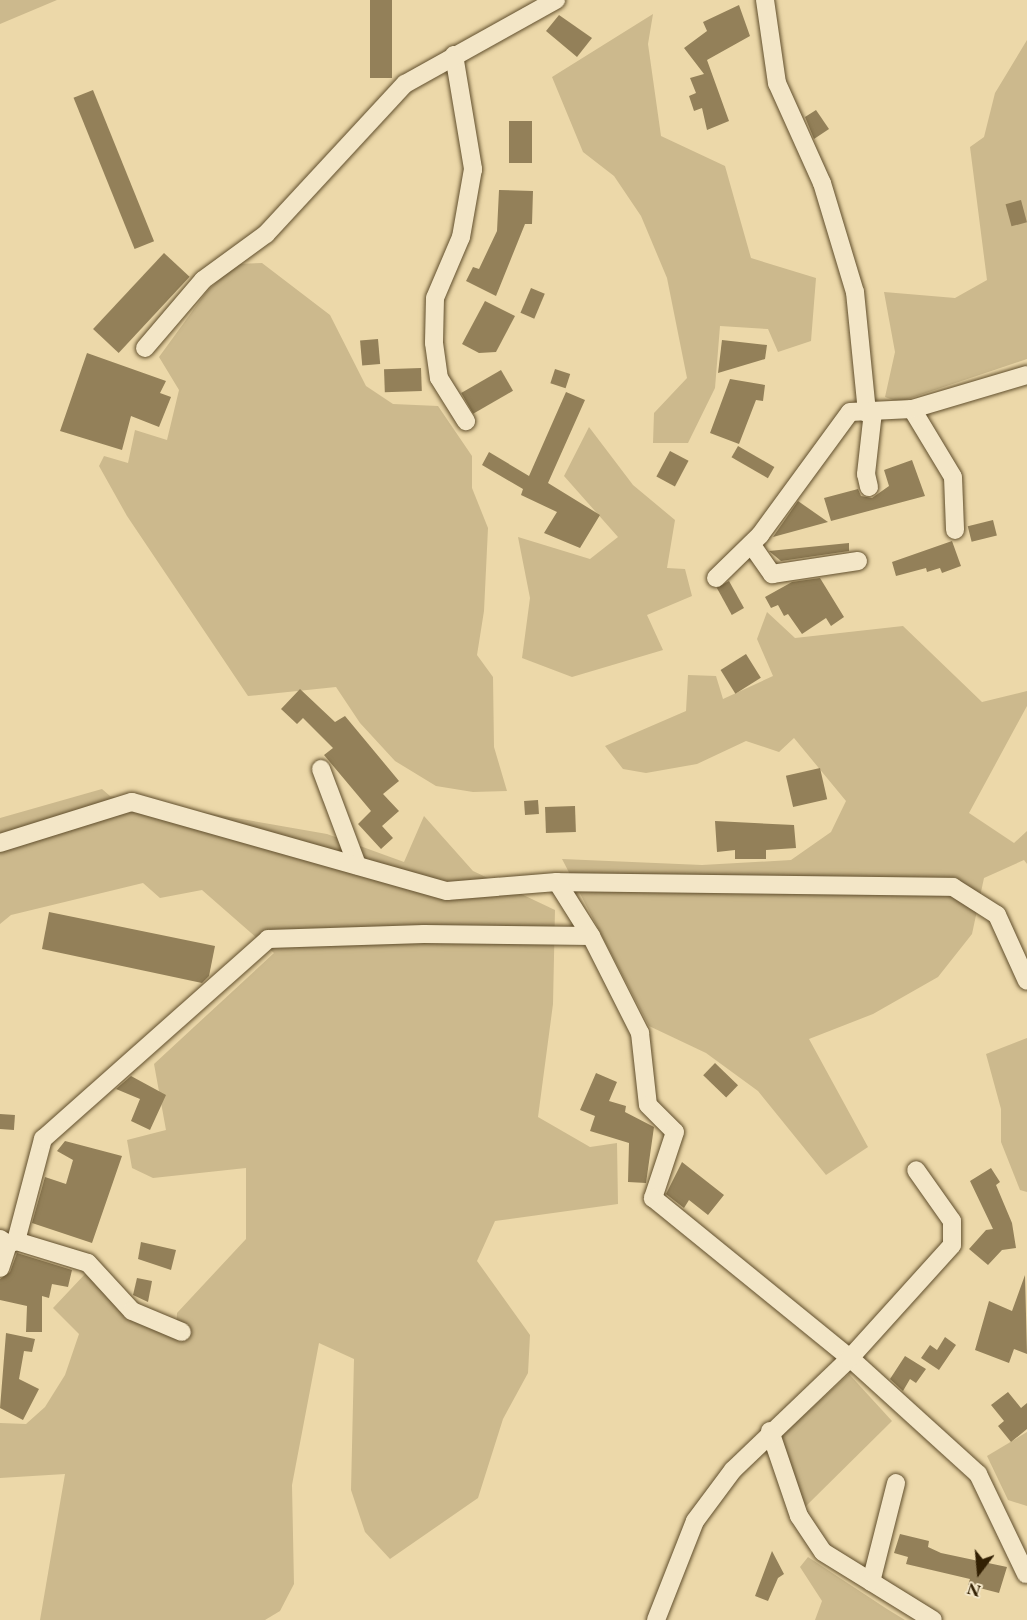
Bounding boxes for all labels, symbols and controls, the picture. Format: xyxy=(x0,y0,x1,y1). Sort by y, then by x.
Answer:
north arrow xyxy=(949,1542,1009,1602)
text: N xyxy=(965,1578,983,1602)

